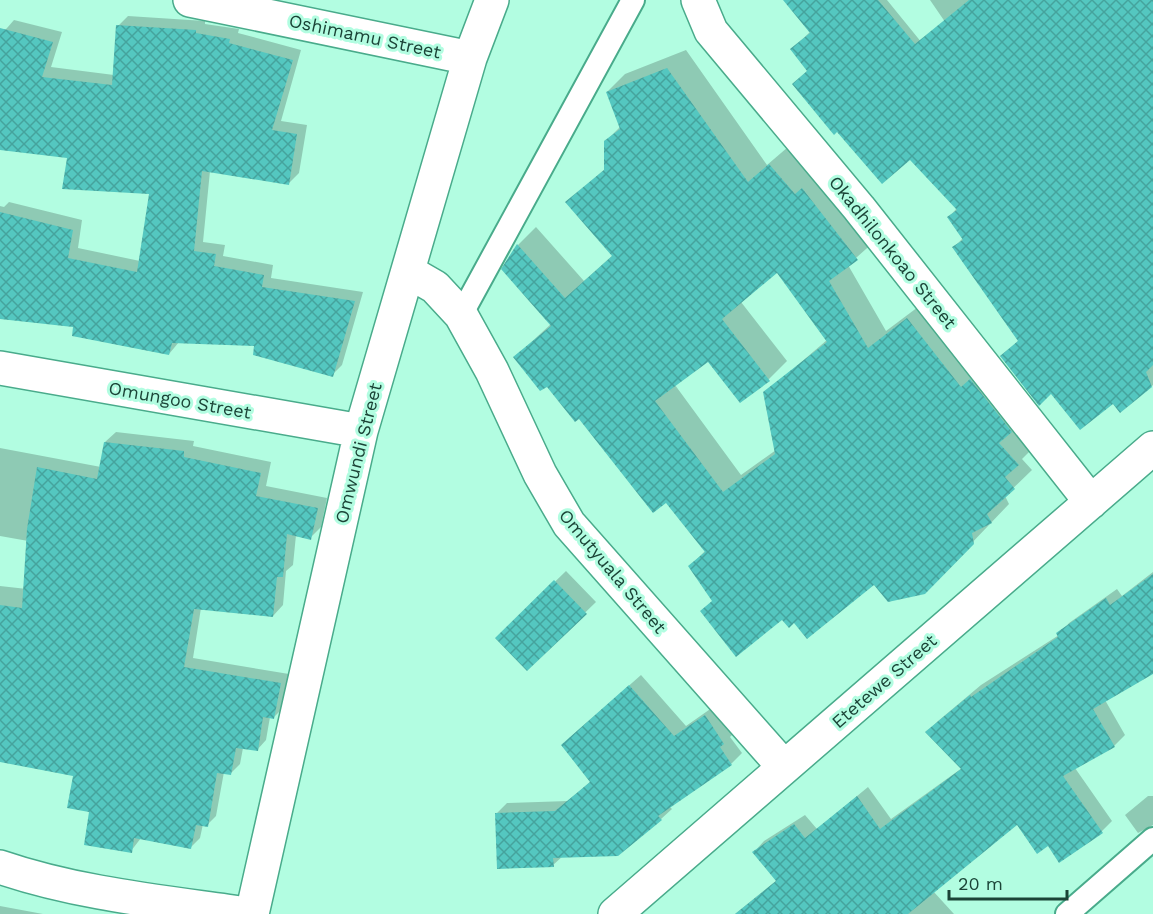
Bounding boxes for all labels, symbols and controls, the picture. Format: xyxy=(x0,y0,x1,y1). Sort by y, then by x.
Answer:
street label: Oshimamu Street xyxy=(287,10,443,62)
street label: Okadhilonkoao Street xyxy=(825,171,961,333)
street label: Omungoo Street xyxy=(107,377,253,423)
street label: Omwundi Street xyxy=(330,380,386,525)
street label: Omutyuala Street xyxy=(555,505,671,638)
street label: Etetewe Street xyxy=(827,629,941,732)
scale bar xyxy=(949,863,1068,901)
text: 20 m xyxy=(958,873,1003,894)

